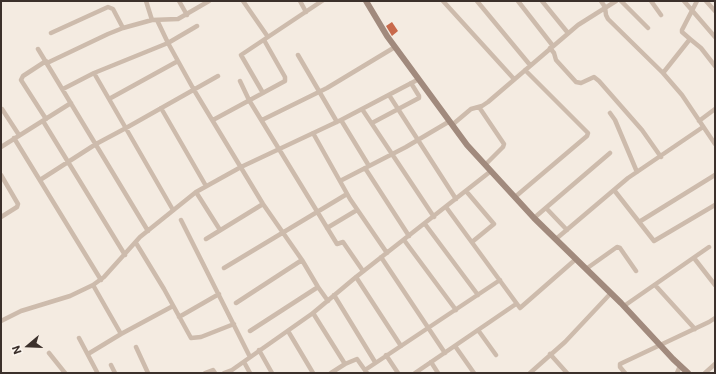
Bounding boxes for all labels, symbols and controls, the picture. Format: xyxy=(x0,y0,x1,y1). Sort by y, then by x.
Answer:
north arrow xyxy=(8,326,48,366)
text: N xyxy=(9,344,24,356)

